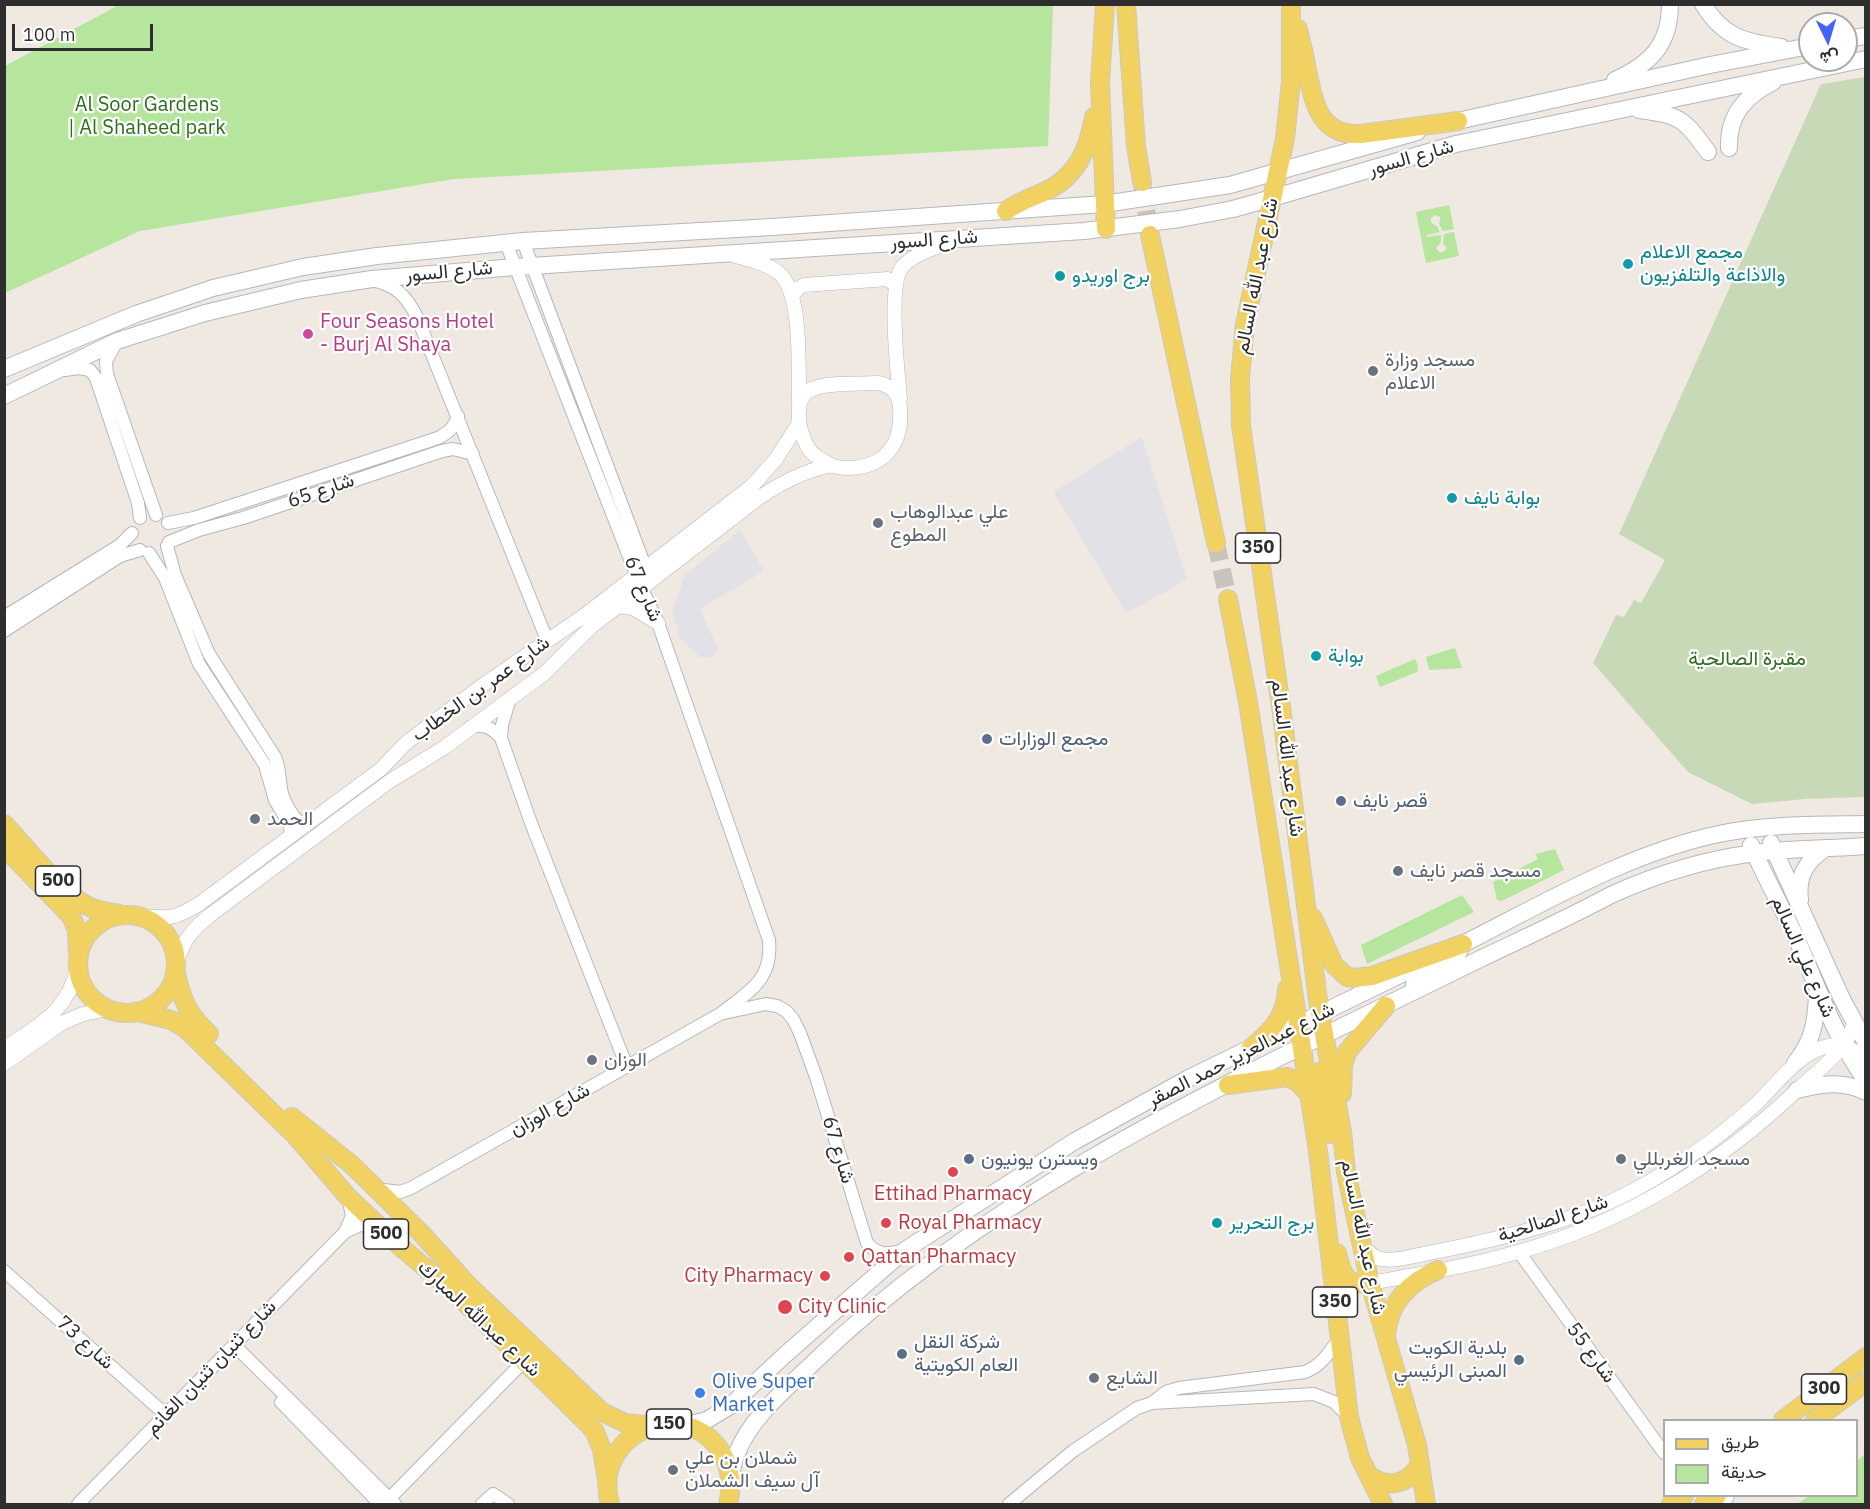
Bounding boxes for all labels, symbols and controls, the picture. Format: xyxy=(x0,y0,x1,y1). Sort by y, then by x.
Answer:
scale bar xyxy=(15,12,156,50)
north arrow xyxy=(1798,12,1858,72)
text: 100 m xyxy=(23,23,75,46)
text: ش xyxy=(1819,47,1840,69)
park label: Al Soor Gardens | Al Shaheed park xyxy=(68,93,226,140)
street label: شارع السور xyxy=(1365,134,1457,182)
street label: شارع عبد الله السالم xyxy=(1230,196,1284,356)
street label: شارع السور xyxy=(889,225,979,255)
place label: مجمع الاعلام والاذاعة والتلفزيون xyxy=(1640,240,1785,287)
street label: شارع السور xyxy=(404,256,494,288)
marker: مجمع الاعلام والاذاعة والتلفزيون xyxy=(1621,257,1635,271)
place label: برج اوريدو xyxy=(1072,264,1150,288)
marker: برج اوريدو xyxy=(1053,269,1067,283)
place label: Four Seasons Hotel - Burj Al Shaya xyxy=(320,310,494,357)
marker: Four Seasons Hotel - Burj Al Shaya xyxy=(301,327,315,341)
place label: مسجد وزارة الاعلام xyxy=(1385,348,1475,395)
marker: مسجد وزارة الاعلام xyxy=(1366,364,1380,378)
street label: شارع 65 xyxy=(284,468,358,514)
place label: بوابة نايف xyxy=(1464,486,1540,510)
marker: بوابة نايف xyxy=(1445,491,1459,505)
place label: علي عبدالوهاب المطوع xyxy=(890,500,1008,547)
marker: علي عبدالوهاب المطوع xyxy=(871,516,885,530)
road number: 350 xyxy=(1236,533,1280,563)
street label: شارع 67 xyxy=(618,553,668,625)
street label: شارع عمر بن الخطاب xyxy=(407,631,555,747)
place label: بوابة xyxy=(1328,644,1364,668)
park label: مقبرة الصالحية xyxy=(1688,647,1806,671)
marker: بوابة xyxy=(1309,649,1323,663)
street label: شارع عبد الله السالم xyxy=(1265,678,1309,838)
place label: مجمع الوزارات xyxy=(999,727,1109,751)
marker: مجمع الوزارات xyxy=(980,732,994,746)
place label: قصر نايف xyxy=(1353,789,1428,813)
marker: قصر نايف xyxy=(1334,794,1348,808)
place label: الحمد xyxy=(267,807,313,831)
marker: الحمد xyxy=(248,812,262,826)
place label: مسجد قصر نايف xyxy=(1410,859,1541,883)
marker: مسجد قصر نايف xyxy=(1391,864,1405,878)
road number: 500 xyxy=(36,866,80,896)
street label: شارع علي السالم xyxy=(1766,893,1840,1021)
street label: شارع عبدالعزيز حمد الصقر xyxy=(1143,997,1339,1113)
place label: الوزان xyxy=(604,1048,647,1072)
marker: الوزان xyxy=(585,1053,599,1067)
street label: شارع الوزان xyxy=(506,1078,594,1142)
street label: شارع 67 xyxy=(816,1114,860,1186)
place label: ويسترن يونيون xyxy=(981,1147,1098,1171)
place label: مسجد الغربللي xyxy=(1633,1147,1750,1171)
marker: ويسترن يونيون xyxy=(962,1152,976,1166)
marker: مسجد الغربللي xyxy=(1614,1152,1628,1166)
street label: شارع عبد الله السالم xyxy=(1335,1157,1391,1317)
marker: Ettihad Pharmacy xyxy=(946,1165,960,1179)
place label: Ettihad Pharmacy xyxy=(874,1182,1032,1206)
street label: شارع الصالحية xyxy=(1495,1190,1611,1248)
place label: Royal Pharmacy xyxy=(898,1211,1042,1235)
place label: برج التحرير xyxy=(1229,1211,1314,1235)
marker: Royal Pharmacy xyxy=(879,1216,893,1230)
marker: برج التحرير xyxy=(1210,1216,1224,1230)
road number: 500 xyxy=(364,1219,408,1249)
place label: Qattan Pharmacy xyxy=(861,1245,1016,1269)
marker: Qattan Pharmacy xyxy=(842,1250,856,1264)
street label: شارع عبدالله المبارك xyxy=(412,1256,546,1382)
place label: City Pharmacy xyxy=(684,1264,813,1288)
marker: City Pharmacy xyxy=(818,1269,832,1283)
road number: 350 xyxy=(1312,1287,1358,1317)
street label: شارع ثنيان ثنيان الغانم xyxy=(140,1295,282,1441)
place label: City Clinic xyxy=(798,1295,886,1319)
marker: City Clinic xyxy=(776,1298,794,1316)
street label: شارع 73 xyxy=(51,1311,119,1375)
street label: شارع 55 xyxy=(1561,1318,1621,1388)
place label: شركة النقل العام الكويتية xyxy=(914,1330,1018,1377)
place label: بلدية الكويت المبنى الرئيسي xyxy=(1394,1336,1507,1383)
marker: شركة النقل العام الكويتية xyxy=(895,1347,909,1361)
marker: بلدية الكويت المبنى الرئيسي xyxy=(1512,1353,1526,1367)
place label: الشايع xyxy=(1106,1366,1158,1390)
place label: Olive Super Market xyxy=(712,1370,815,1417)
marker: الشايع xyxy=(1087,1371,1101,1385)
road number: 300 xyxy=(1802,1374,1846,1404)
marker: Olive Super Market xyxy=(693,1386,707,1400)
road number: 150 xyxy=(646,1409,692,1439)
legend xyxy=(1663,1419,1858,1497)
text: طريق xyxy=(1721,1430,1759,1453)
place label: شملان بن علي آل سيف الشملان xyxy=(685,1446,819,1493)
text: حديقة xyxy=(1721,1460,1767,1483)
marker: شملان بن علي آل سيف الشملان xyxy=(666,1463,680,1477)

